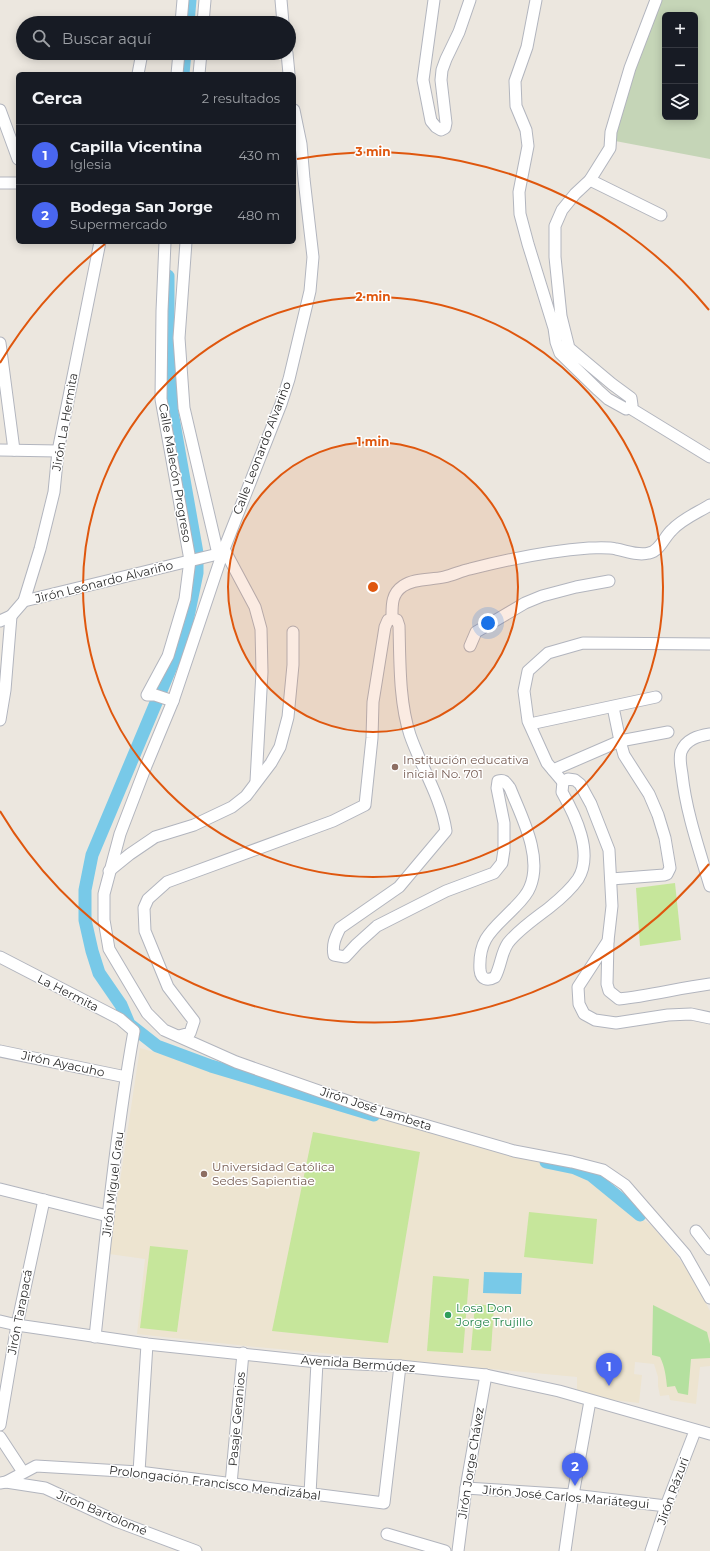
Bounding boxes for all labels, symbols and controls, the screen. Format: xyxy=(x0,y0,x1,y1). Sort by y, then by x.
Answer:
map controls xyxy=(662,12,698,120)
button: + xyxy=(662,12,698,48)
search box xyxy=(16,16,296,60)
icon: search xyxy=(30,27,52,49)
text: Buscar aquí xyxy=(62,29,151,48)
button: − xyxy=(662,48,698,84)
button: layers xyxy=(662,84,698,120)
text: Cerca xyxy=(32,88,82,108)
text: 2 resultados xyxy=(202,90,280,106)
text: Capilla Vicentina xyxy=(70,137,202,156)
text: 3 min xyxy=(355,144,391,159)
text: 1 xyxy=(42,147,48,163)
text: 430 m xyxy=(238,147,280,163)
text: Iglesia xyxy=(70,156,112,172)
text: Bodega San Jorge xyxy=(70,197,213,216)
text: 2 xyxy=(41,207,49,223)
text: 480 m xyxy=(237,207,280,223)
text: Supermercado xyxy=(70,216,167,232)
text: 2 min xyxy=(356,289,390,304)
street label: Jirón La Hermita xyxy=(48,372,81,473)
street label: Calle Leonardo Alvariño xyxy=(229,379,294,517)
street label: Calle Malecón Progreso xyxy=(156,402,195,544)
text: 1 min xyxy=(357,434,389,449)
street label: Jirón Leonardo Alvariño xyxy=(32,557,175,606)
centre of rings xyxy=(366,580,380,594)
your location xyxy=(478,613,498,633)
place label: Institución educativa inicial No. 701 xyxy=(403,752,529,781)
marker: Institución educativa inicial No. 701 xyxy=(390,762,400,772)
street label: La Hermita xyxy=(35,971,101,1014)
street label: Jirón Ayacuho xyxy=(19,1047,106,1080)
street label: Jirón José Lambeta xyxy=(318,1083,434,1134)
street label: Jirón Miguel Grau xyxy=(98,1130,126,1238)
place label: Universidad Católica Sedes Sapientiae xyxy=(212,1159,335,1188)
marker: Universidad Católica Sedes Sapientiae xyxy=(199,1169,209,1179)
street label: Jirón Tarapacá xyxy=(4,1268,35,1357)
place label: Losa Don Jorge Trujillo xyxy=(455,1300,533,1329)
marker: Losa Don Jorge Trujillo xyxy=(443,1310,453,1320)
street label: Avenida Bermúdez xyxy=(300,1352,416,1375)
pin: 1 xyxy=(596,1353,622,1386)
street label: Pasaje Geranios xyxy=(225,1371,248,1467)
street label: Jirón Jorge Chávez xyxy=(454,1406,487,1521)
pin: 2 xyxy=(562,1453,588,1486)
street label: Jirón Rázuri xyxy=(653,1455,692,1527)
street label: Prolongación Francisco Mendizábal xyxy=(108,1462,322,1503)
street label: Jirón José Carlos Mariátegui xyxy=(481,1482,650,1511)
street label: Jirón Bartolomé xyxy=(54,1486,150,1538)

